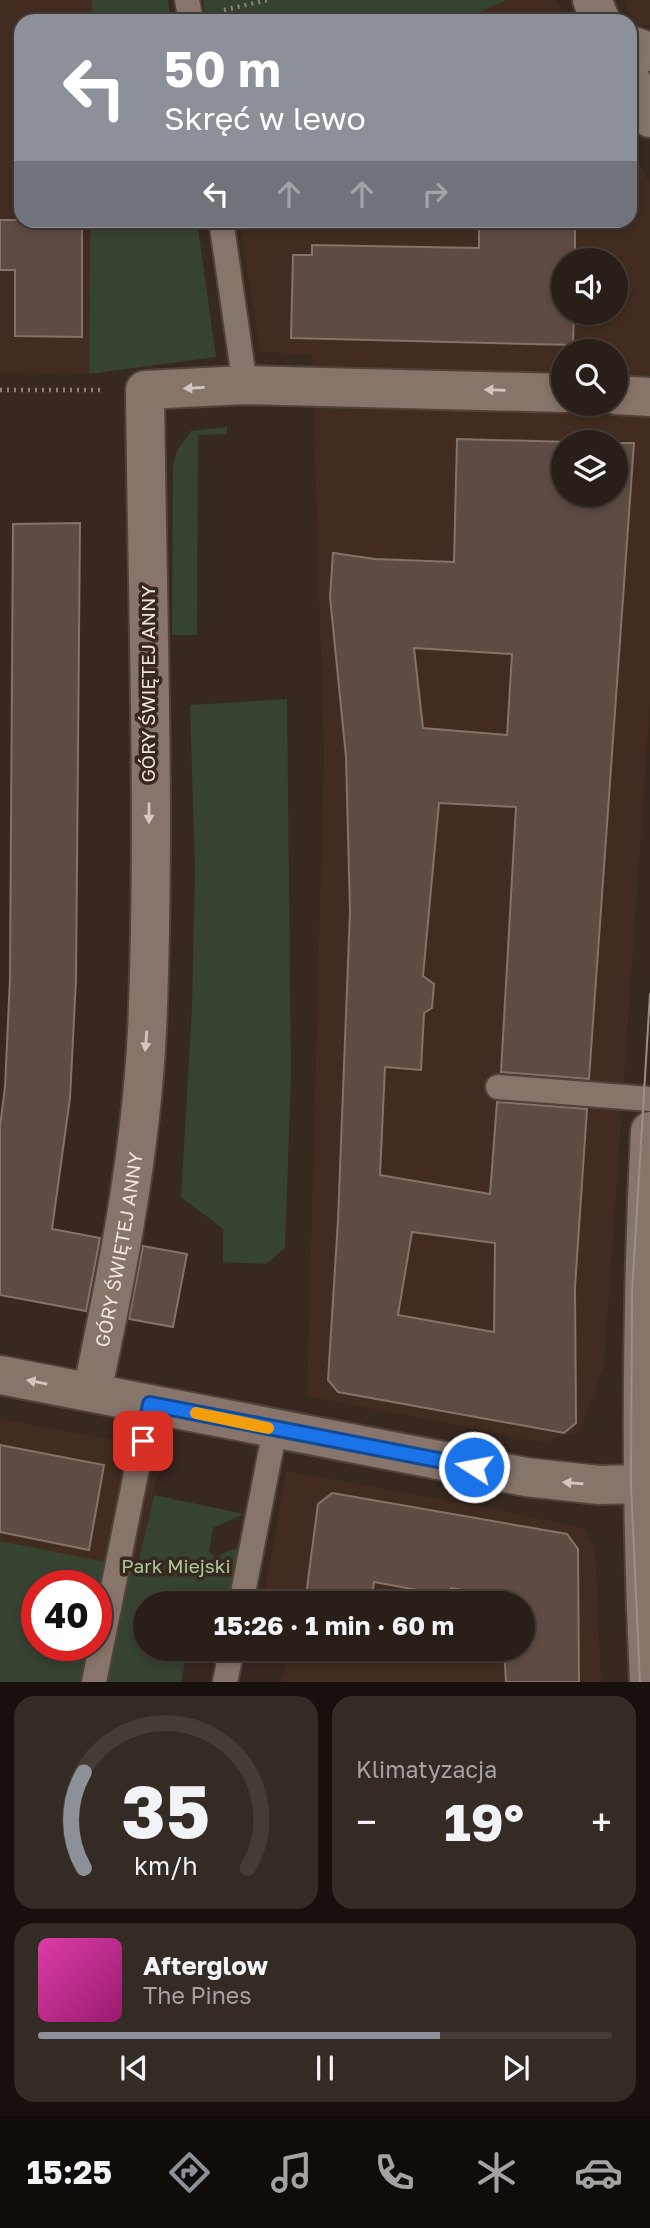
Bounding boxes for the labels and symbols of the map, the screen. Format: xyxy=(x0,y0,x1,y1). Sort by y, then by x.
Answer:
one-way arrow xyxy=(183,382,205,393)
one-way arrow xyxy=(484,384,506,395)
street label: GÓRY ŚWIĘTEJ ANNY xyxy=(136,585,159,783)
one-way arrow xyxy=(143,803,155,825)
one-way arrow xyxy=(140,1030,151,1052)
street label: GÓRY ŚWIĘTEJ ANNY xyxy=(90,1151,147,1349)
one-way arrow xyxy=(25,1376,47,1387)
pin xyxy=(113,1411,173,1471)
position arrow xyxy=(437,1430,511,1504)
one-way arrow xyxy=(562,1477,584,1488)
park label: Park Miejski xyxy=(121,1554,231,1577)
speed limit sign: 40 xyxy=(21,1570,112,1661)

